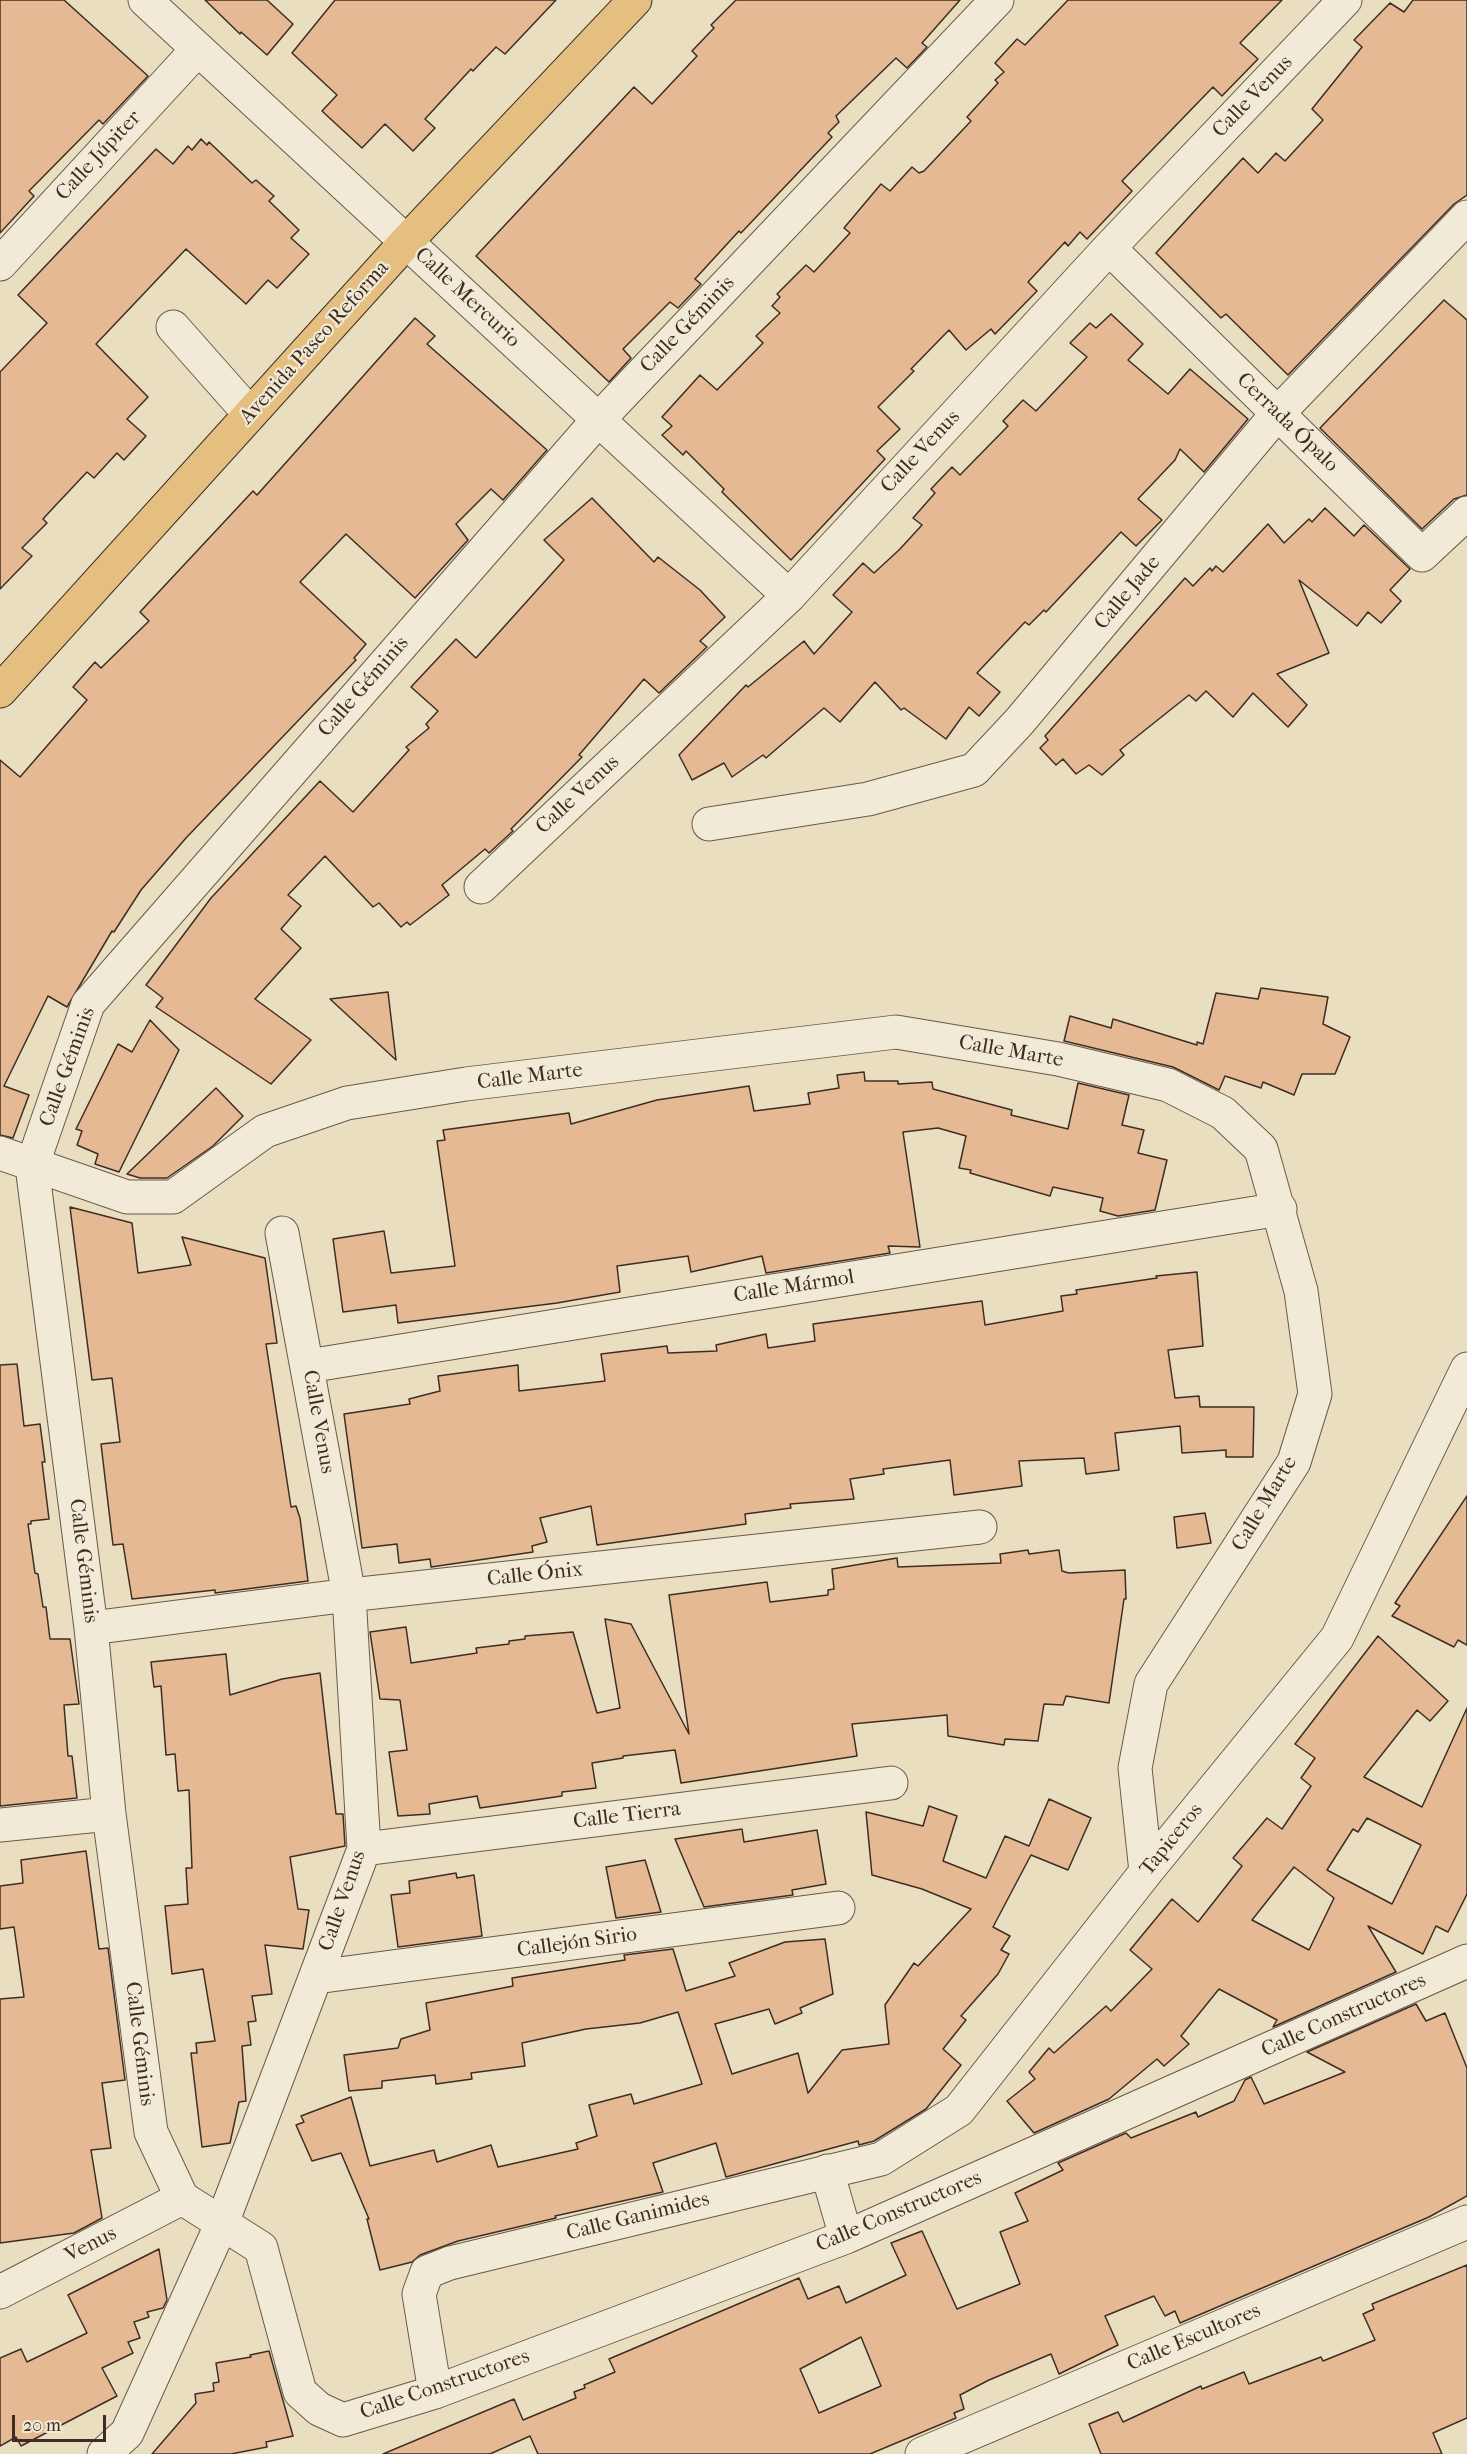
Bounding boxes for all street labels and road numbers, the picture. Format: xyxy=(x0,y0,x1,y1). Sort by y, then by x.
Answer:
street label: Calle Venus xyxy=(1208,51,1298,143)
street label: Calle Júpiter xyxy=(51,106,147,206)
street label: Calle Mercurio xyxy=(409,243,525,353)
street label: Avenida Paseo Reforma xyxy=(235,256,395,430)
street label: Calle Géminis xyxy=(635,271,741,379)
street label: Cerrada Ópalo xyxy=(1231,368,1343,478)
street label: Calle Venus xyxy=(876,405,966,499)
street label: Calle Jade xyxy=(1090,551,1166,635)
street label: Calle Géminis xyxy=(313,631,415,743)
street label: Calle Venus xyxy=(531,750,625,840)
street label: Calle Géminis xyxy=(35,1004,101,1130)
street label: Calle Marte xyxy=(957,1030,1065,1074)
street label: Calle Marte xyxy=(476,1058,584,1096)
street label: Calle Mármol xyxy=(732,1265,856,1309)
street label: Calle Venus xyxy=(297,1368,339,1476)
street label: Calle Marte xyxy=(1227,1452,1303,1556)
street label: Calle Géminis xyxy=(63,1497,103,1625)
street label: Calle Ónix xyxy=(486,1557,584,1593)
street label: Calle Tierra xyxy=(572,1797,682,1835)
street label: Tapiceros xyxy=(1135,1799,1209,1881)
street label: Calle Venus xyxy=(314,1847,372,1955)
street label: Callejón Sirio xyxy=(515,1922,639,1964)
street label: Calle Constructores xyxy=(1258,1968,1430,2064)
street label: Calle Géminis xyxy=(119,1980,159,2108)
street label: Calle Constructores xyxy=(812,2166,986,2258)
street label: Calle Ganimides xyxy=(564,2187,712,2247)
street label: Venus xyxy=(61,2221,121,2269)
street label: Calle Escultores xyxy=(1123,2299,1265,2377)
street label: Calle Constructores xyxy=(357,2344,533,2426)

